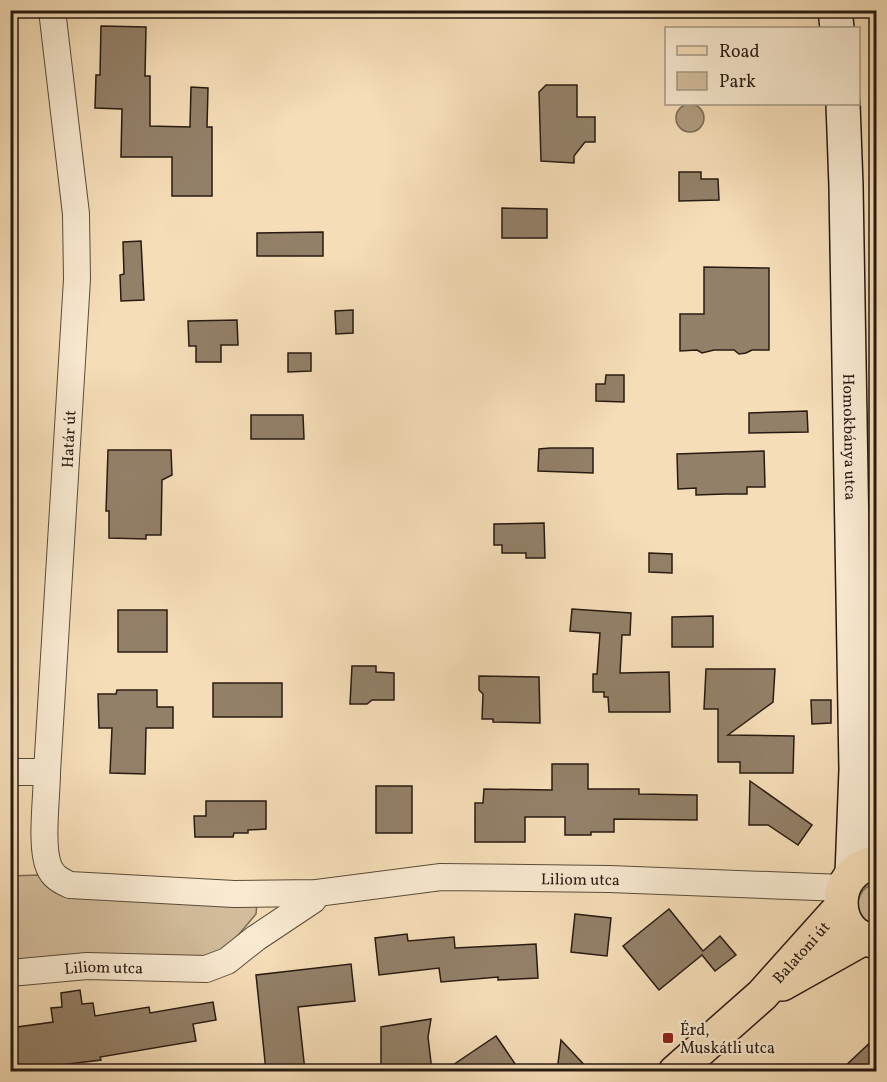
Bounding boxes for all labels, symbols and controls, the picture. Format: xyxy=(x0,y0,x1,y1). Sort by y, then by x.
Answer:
legend xyxy=(665,27,860,105)
text: Road xyxy=(719,40,760,65)
text: Park xyxy=(719,70,756,95)
street label: Homokbánya utca xyxy=(836,373,860,501)
street label: Határ út xyxy=(57,409,83,469)
street label: Liliom utca xyxy=(541,869,620,892)
street label: Balatoni út xyxy=(768,917,836,989)
street label: Liliom utca xyxy=(63,957,143,981)
place label: Érd, Muskátli utca xyxy=(680,1020,775,1060)
marker: Érd, Muskátli utca xyxy=(661,1031,675,1045)

